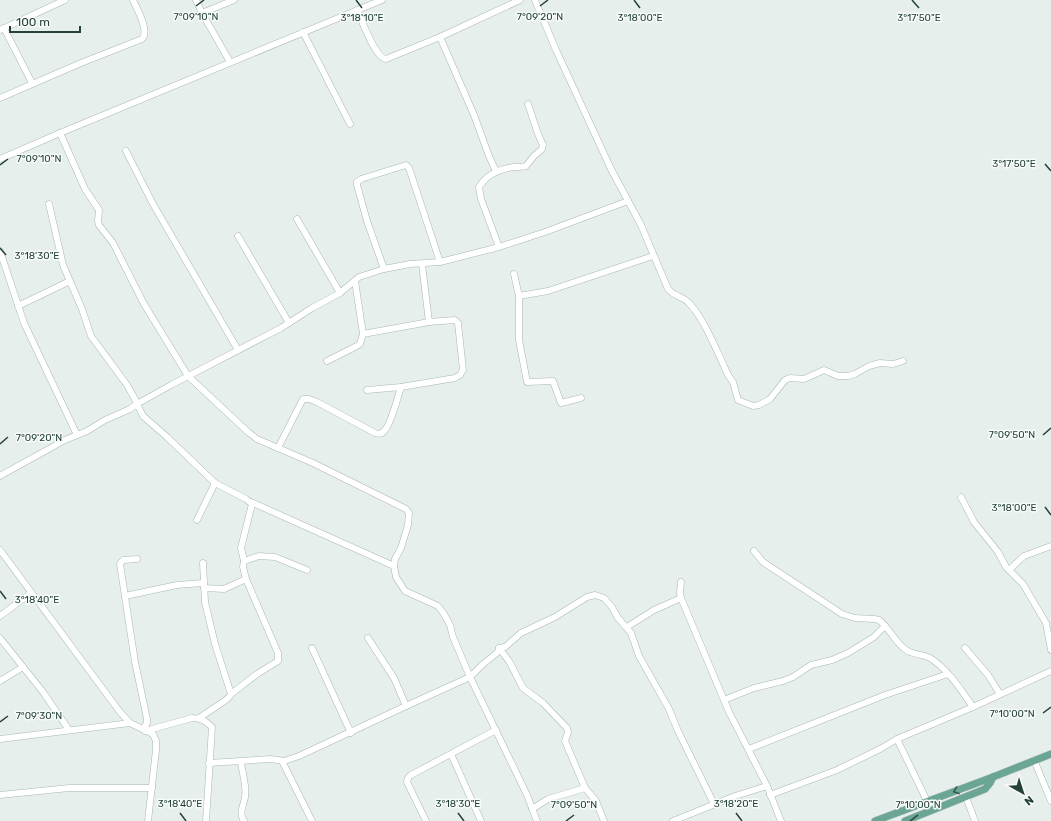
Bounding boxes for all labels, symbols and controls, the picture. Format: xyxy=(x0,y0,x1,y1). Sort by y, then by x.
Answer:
scale bar xyxy=(10,8,80,34)
text: 7°09'10"N xyxy=(174,11,218,23)
text: 7°09'20"N xyxy=(517,11,563,23)
text: 3°18'10"E xyxy=(340,12,384,24)
text: 3°18'00"E xyxy=(617,12,663,24)
text: 3°17'50"E xyxy=(897,12,941,24)
text: 100 m xyxy=(16,15,50,29)
text: 7°09'10"N xyxy=(17,153,61,165)
text: 3°17'50"E xyxy=(992,158,1036,170)
text: 3°18'30"E xyxy=(15,250,59,262)
text: 7°09'50"N xyxy=(989,429,1035,441)
text: 7°09'20"N xyxy=(16,432,62,444)
text: 3°18'00"E xyxy=(991,502,1037,514)
text: 3°18'40"E xyxy=(15,594,59,606)
text: 7°10'00"N xyxy=(989,708,1035,720)
text: 7°09'30"N xyxy=(16,710,62,722)
north arrow xyxy=(1003,773,1043,813)
one-way arrow xyxy=(953,786,960,794)
text: N xyxy=(1022,793,1036,808)
text: 3°18'40"E xyxy=(158,798,202,810)
text: 3°18'30"E xyxy=(436,798,480,810)
text: 3°18'20"E xyxy=(714,798,758,810)
text: 7°09'50"N xyxy=(551,799,597,811)
text: 7°10'00"N xyxy=(895,799,941,811)

